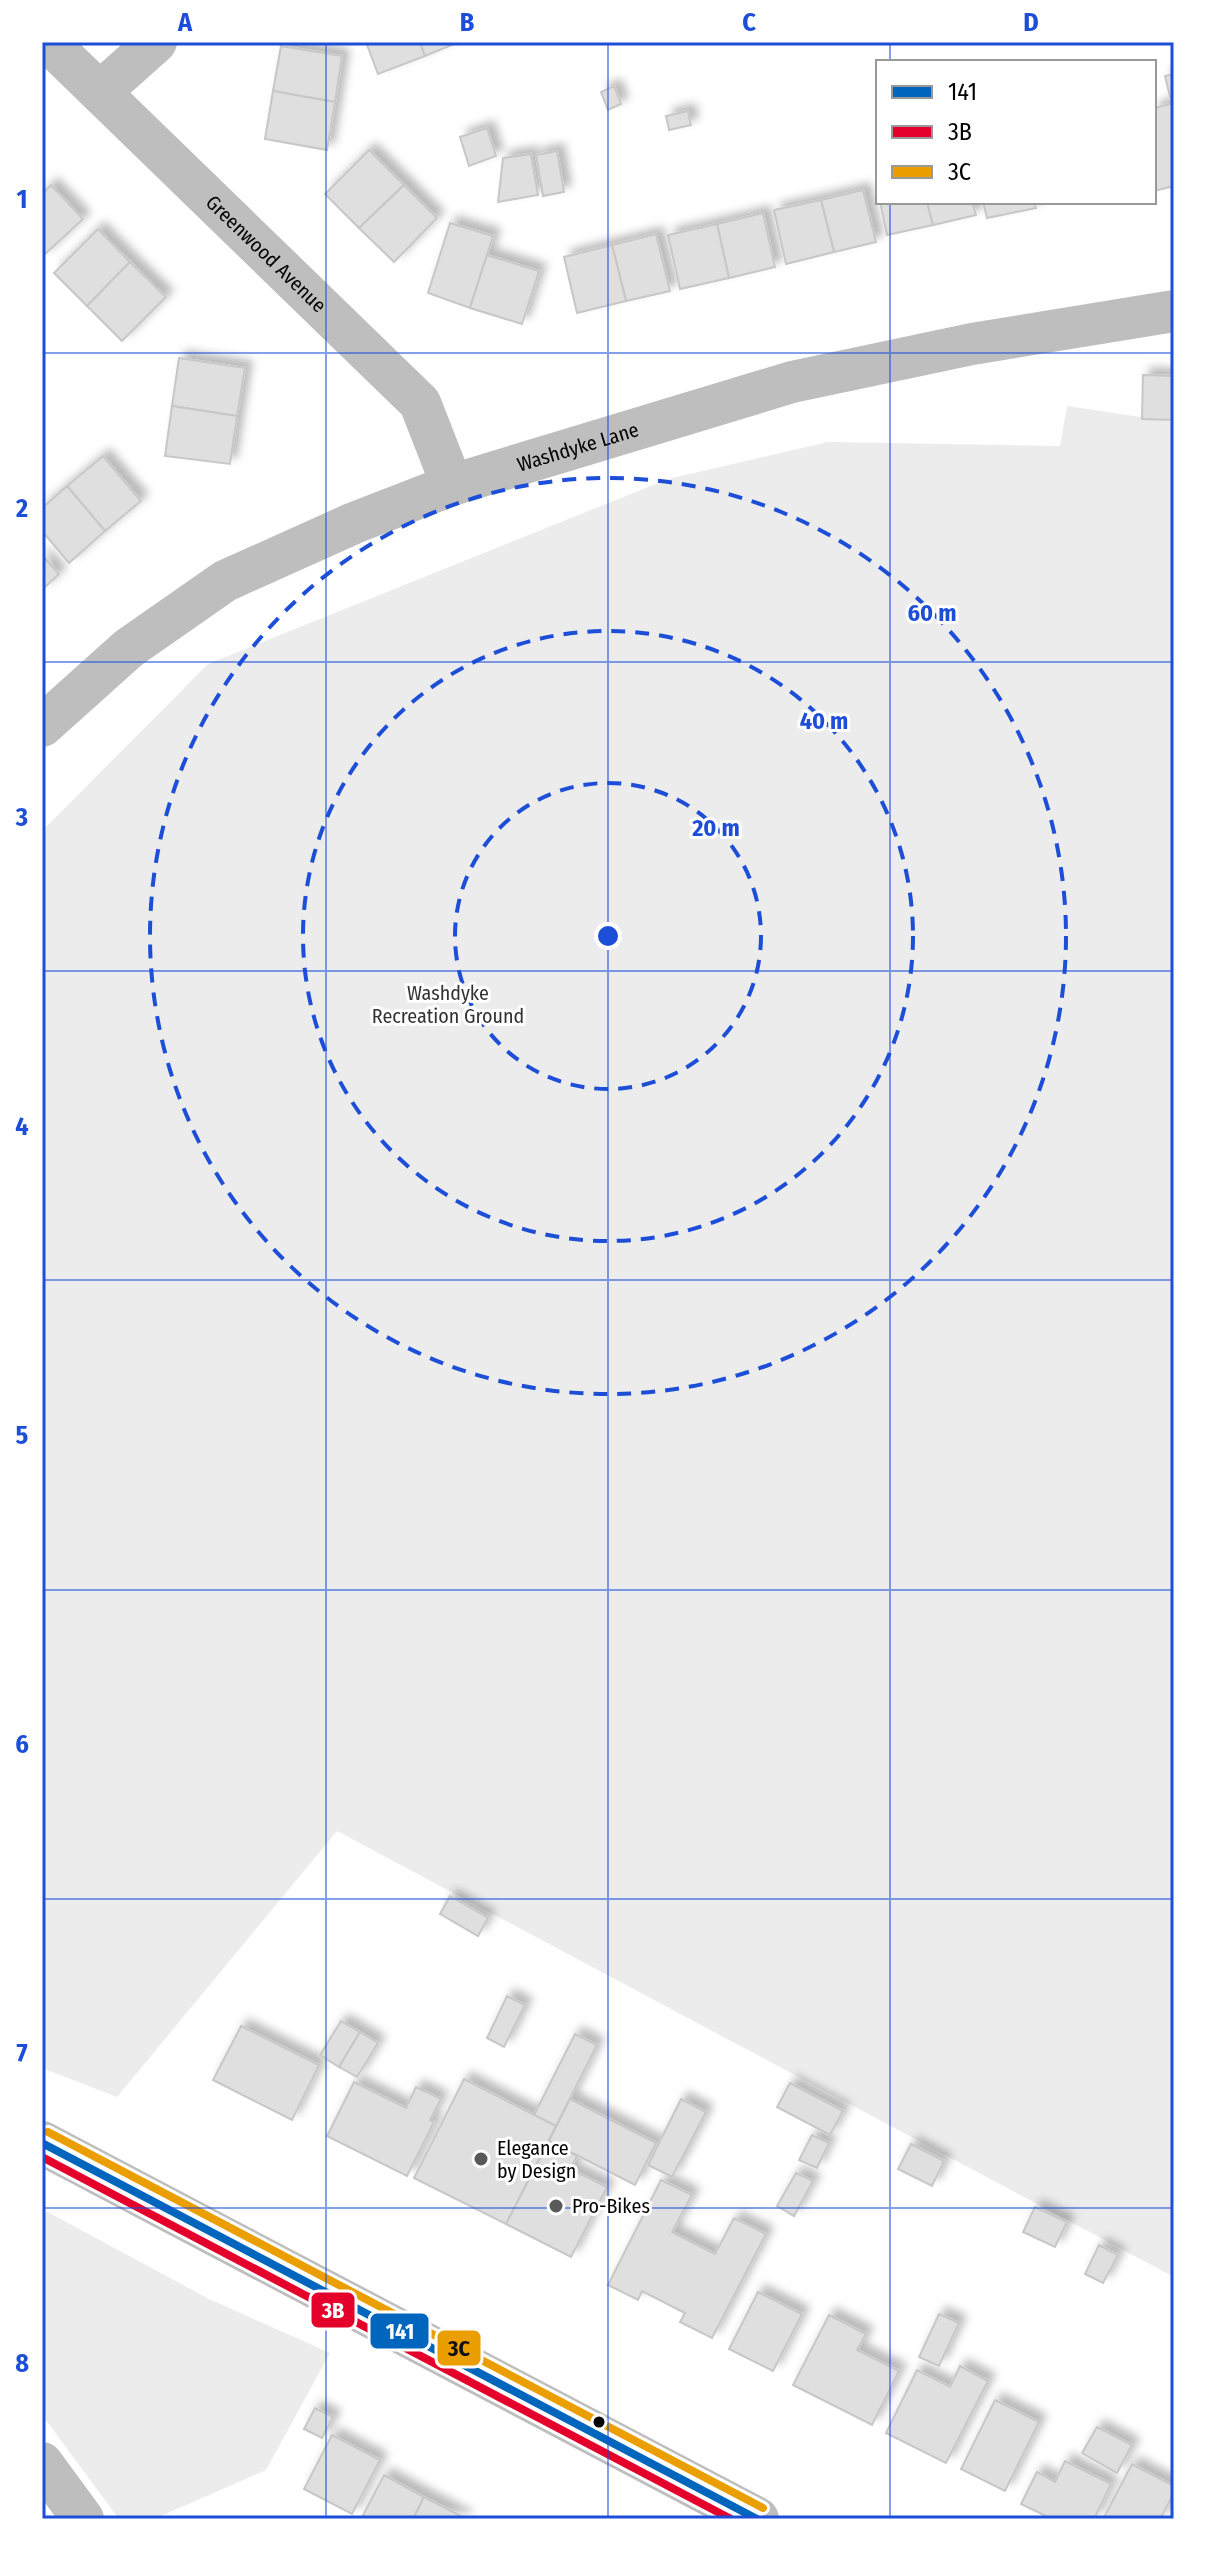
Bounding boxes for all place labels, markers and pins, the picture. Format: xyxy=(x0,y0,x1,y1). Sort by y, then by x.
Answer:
centre of rings xyxy=(594,922,622,950)
place label: Elegance by Design xyxy=(497,2136,576,2183)
marker: Elegance by Design xyxy=(472,2150,490,2168)
place label: Pro-Bikes xyxy=(572,2194,650,2218)
marker: Pro-Bikes xyxy=(547,2197,565,2215)
unlabelled marker xyxy=(591,2414,607,2430)

